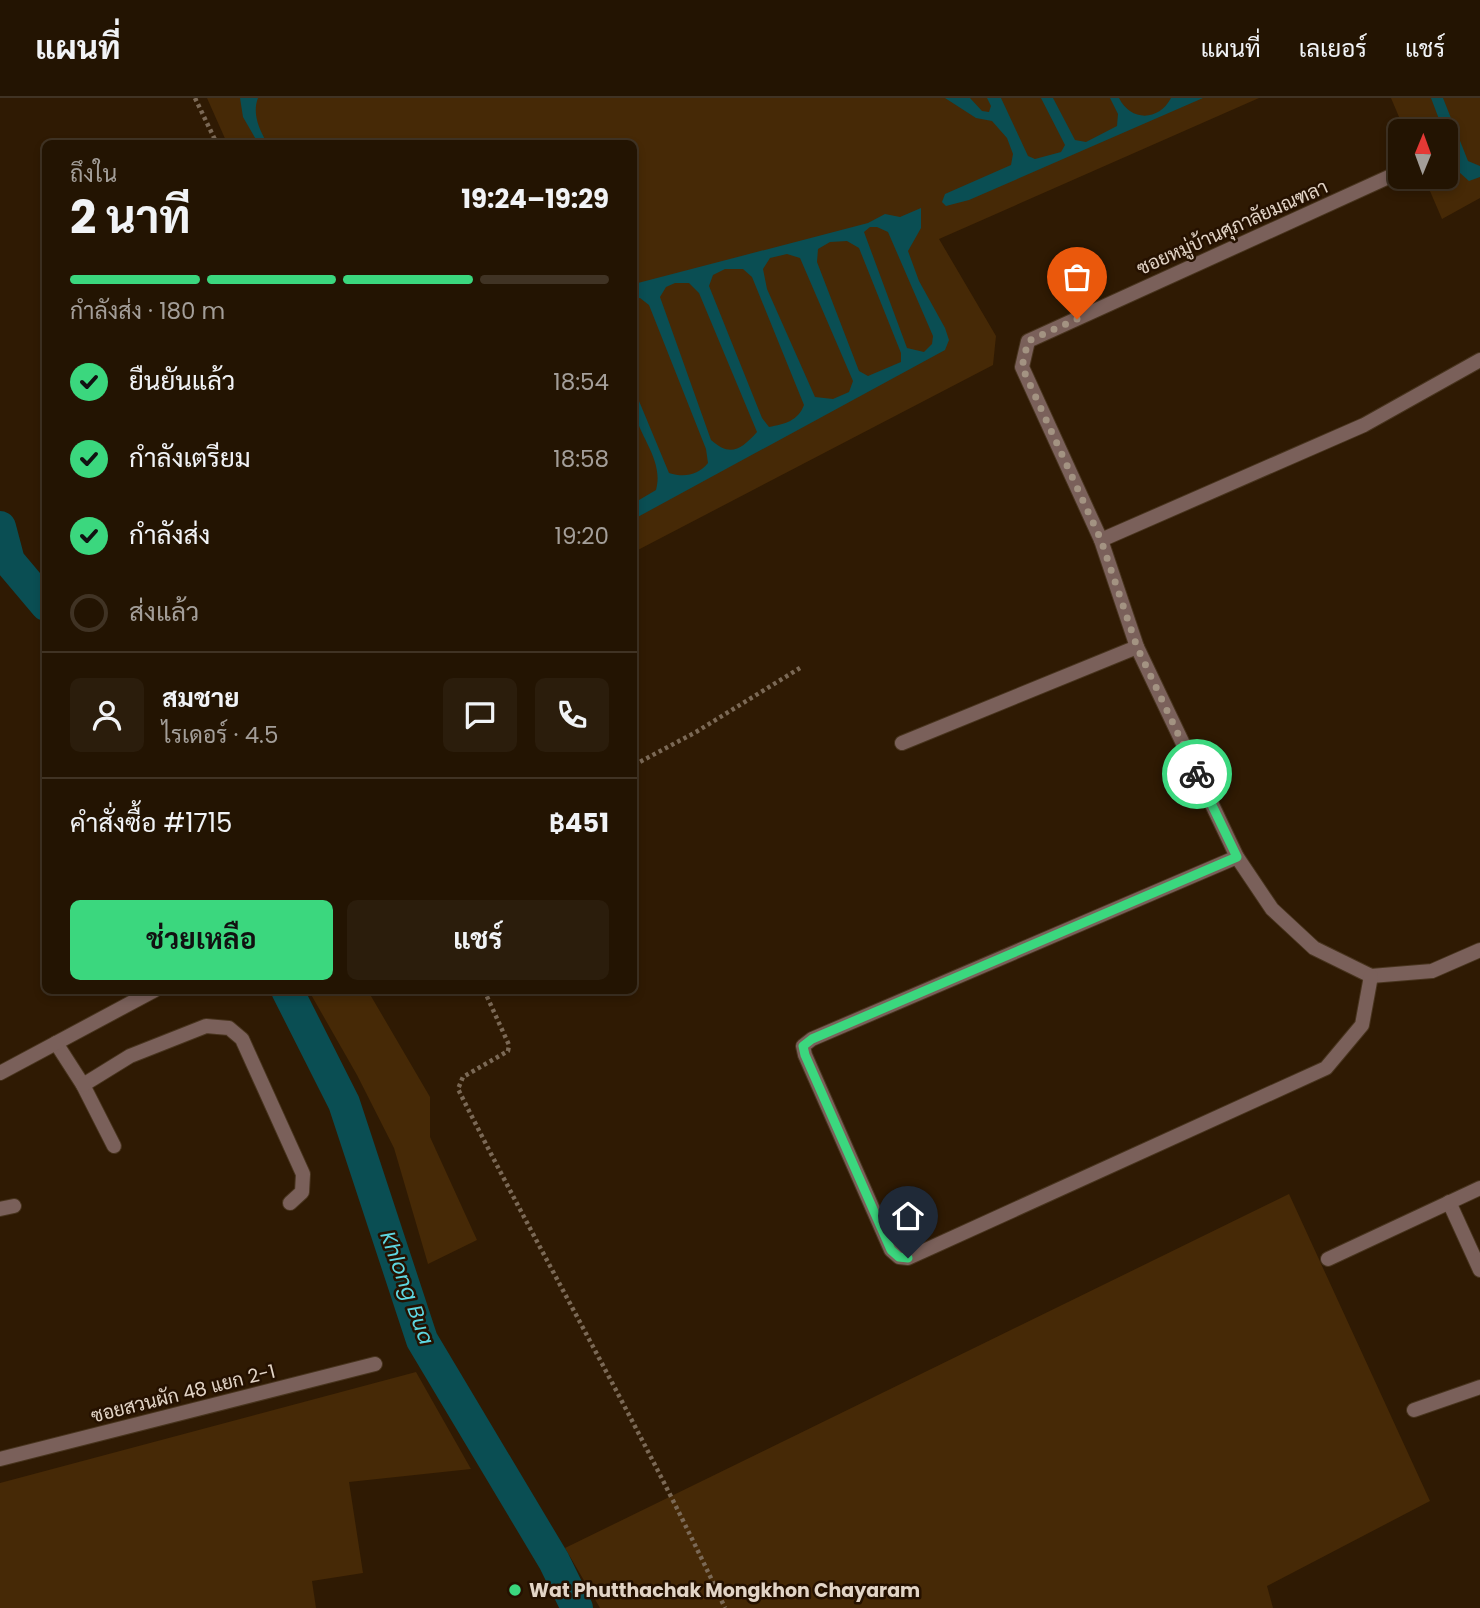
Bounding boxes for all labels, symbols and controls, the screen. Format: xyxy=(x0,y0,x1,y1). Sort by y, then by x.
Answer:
text: แผนที่ xyxy=(35,24,121,71)
text: แผนที่ xyxy=(1201,32,1261,65)
text: เลเยอร์ xyxy=(1299,32,1367,65)
text: แชร์ xyxy=(1405,32,1445,65)
north arrow xyxy=(1388,119,1458,189)
map controls xyxy=(1388,119,1458,189)
text: ถึงใน xyxy=(70,158,117,190)
street label: ซอยหมู่บ้านศุภาลัยมณฑลา xyxy=(1132,173,1332,282)
text: 19:24–19:29 xyxy=(461,181,609,217)
text: 2 นาที xyxy=(70,185,191,249)
pin xyxy=(1047,247,1107,319)
icon: bag xyxy=(1058,258,1096,296)
text: กำลังส่ง · 180 m xyxy=(70,295,225,327)
icon: check xyxy=(70,363,108,401)
text: ยืนยันแล้ว xyxy=(129,363,235,399)
text: 18:54 xyxy=(553,366,609,398)
icon: check xyxy=(70,440,108,478)
text: กำลังเตรียม xyxy=(129,440,251,476)
text: 18:58 xyxy=(553,443,609,475)
icon: check xyxy=(70,517,108,555)
text: กำลังส่ง xyxy=(129,517,210,553)
text: 19:20 xyxy=(555,520,609,552)
text: ส่งแล้ว xyxy=(129,594,199,630)
button: person xyxy=(70,678,144,752)
button: chat xyxy=(443,678,517,752)
button: phone xyxy=(535,678,609,752)
text: สมชาย xyxy=(162,680,239,716)
text: ไรเดอร์ · 4.5 xyxy=(162,719,278,751)
courier xyxy=(1162,739,1232,809)
icon: bike xyxy=(1178,755,1216,793)
text: คำสั่งซื้อ #1715 xyxy=(70,805,232,841)
text: ฿451 xyxy=(549,805,609,841)
button: ช่วยเหลือ xyxy=(70,900,333,980)
button: แชร์ xyxy=(347,900,609,980)
pin xyxy=(878,1186,938,1258)
icon: home xyxy=(889,1197,927,1235)
water label: Khlong Bua xyxy=(373,1227,441,1349)
street label: ซอยสวนผัก 48 แยก 2-1 xyxy=(88,1358,278,1429)
place label: Wat Phutthachak Mongkhon Chayaram xyxy=(529,1577,920,1604)
marker: Wat Phutthachak Mongkhon Chayaram xyxy=(507,1582,523,1598)

